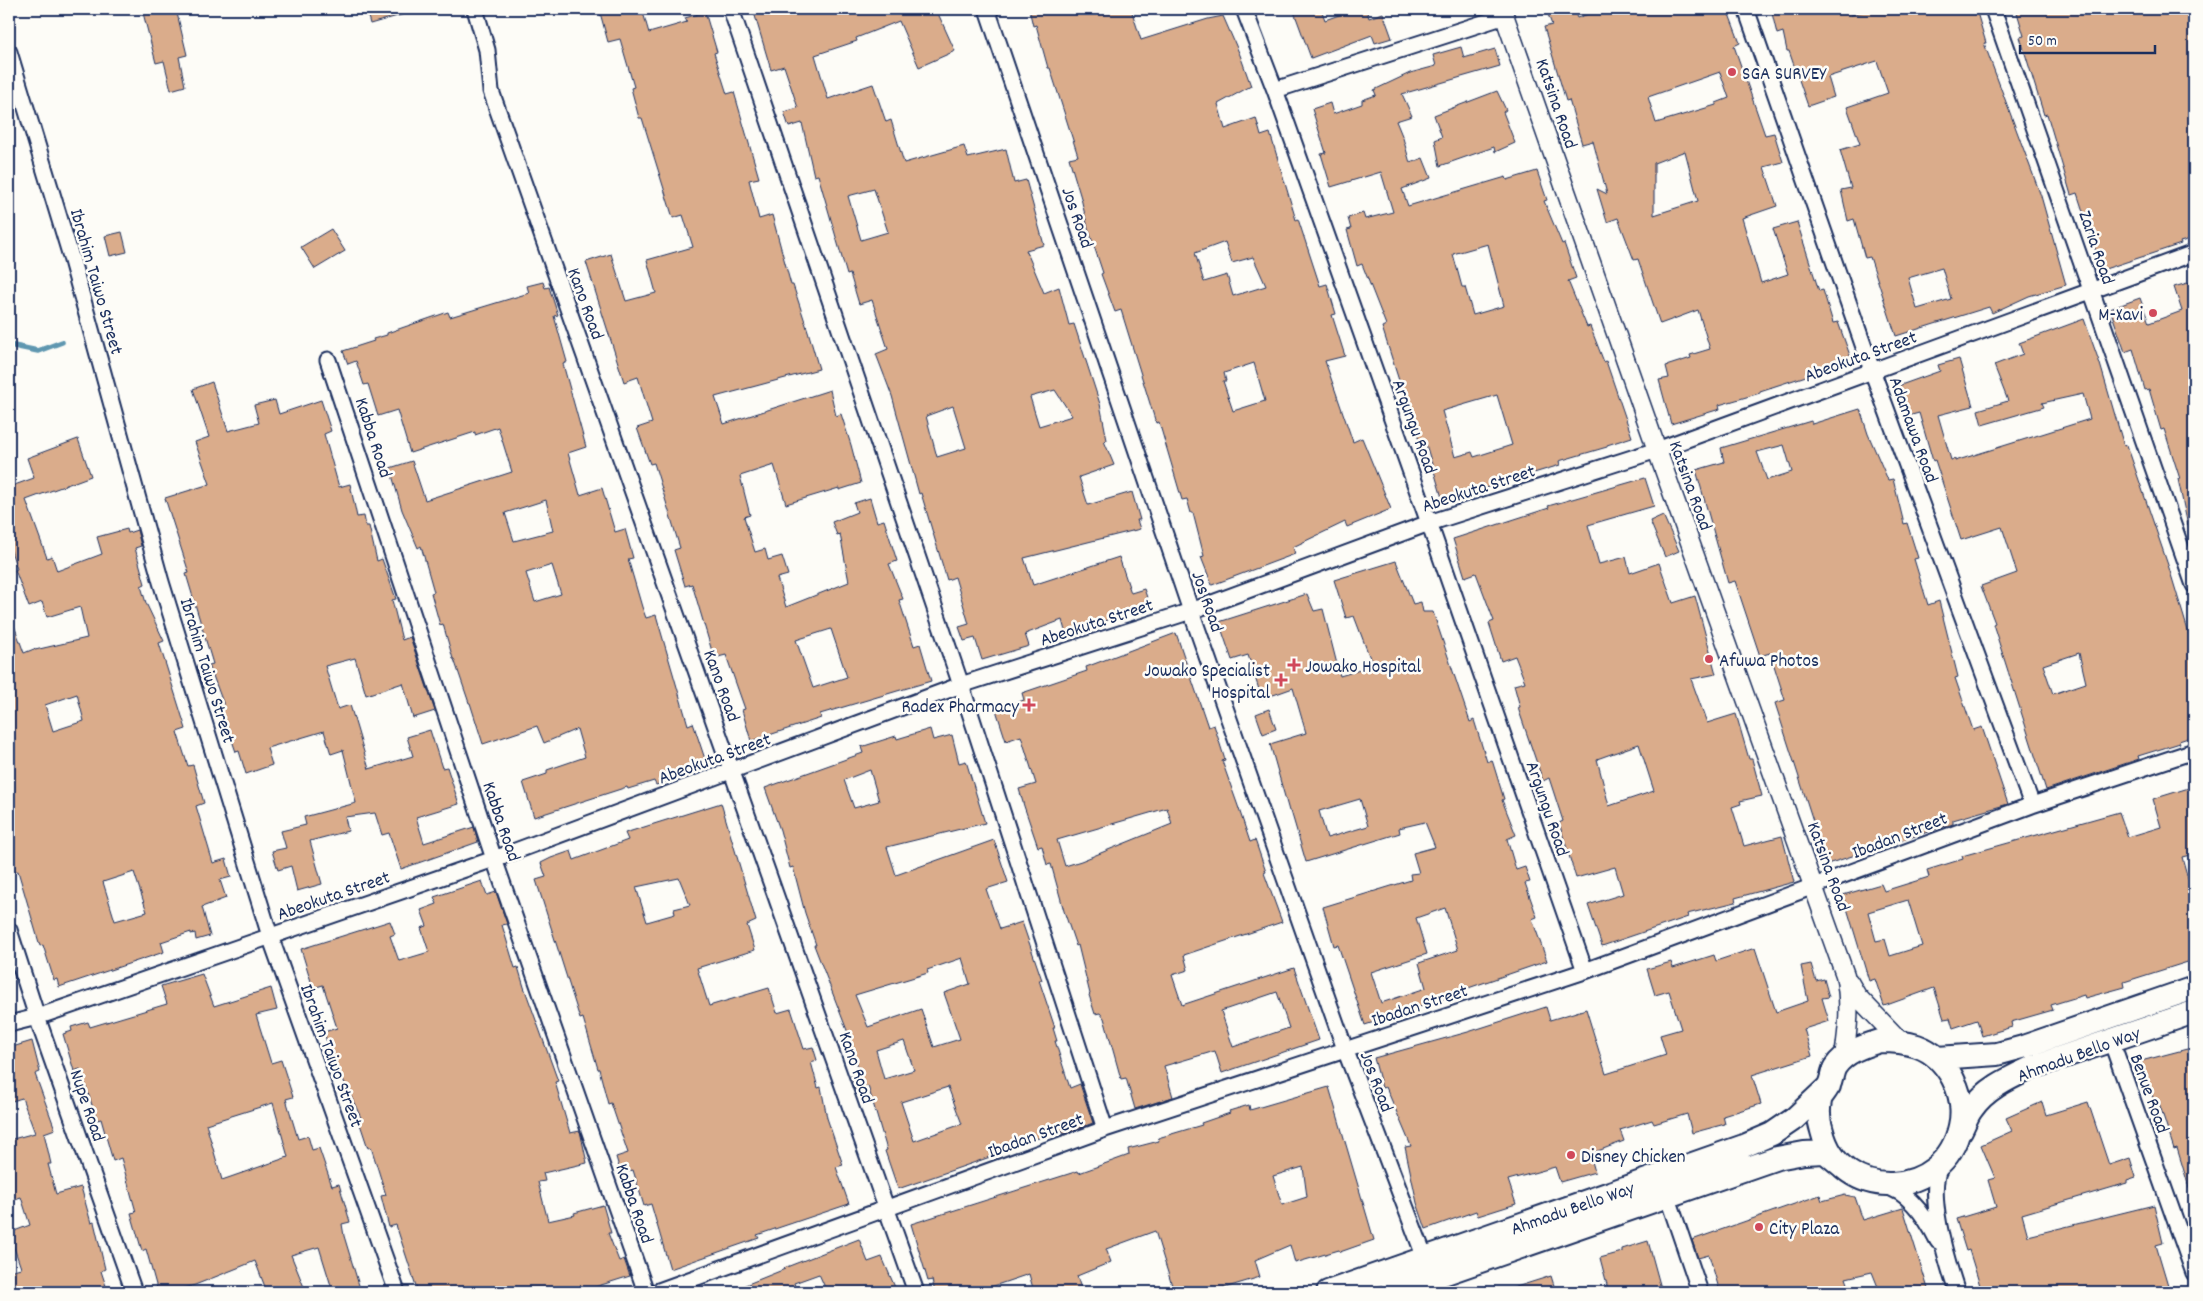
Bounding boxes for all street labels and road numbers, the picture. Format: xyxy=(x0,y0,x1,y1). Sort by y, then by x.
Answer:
street label: Katsina Road xyxy=(1527,55,1583,153)
street label: Jos Road xyxy=(1053,184,1099,252)
street label: Ibrahim Taiwo Street xyxy=(61,206,128,358)
street label: Zaria Road xyxy=(2069,208,2120,289)
street label: Kano Road xyxy=(558,264,609,344)
street label: Abeokuta Street xyxy=(1801,325,1921,391)
street label: Adamawa Road xyxy=(1880,373,1943,487)
street label: Argungu Road xyxy=(1383,376,1442,478)
street label: Kabba Road xyxy=(346,394,397,482)
street label: Katsina Road xyxy=(1660,438,1717,535)
street label: Abeokuta Street xyxy=(1419,459,1539,521)
street label: Jos Road xyxy=(1183,568,1229,636)
street label: Abeokuta Street xyxy=(1037,593,1157,655)
street label: Ibrahim Taiwo Street xyxy=(171,595,241,747)
street label: Kano Road xyxy=(694,646,745,726)
street label: Abeokuta Street xyxy=(655,727,775,793)
street label: Argungu Road xyxy=(1517,758,1575,860)
street label: Kabba Road xyxy=(473,779,526,866)
street label: Ibadan Street xyxy=(1849,807,1952,868)
street label: Katsina Road xyxy=(1798,819,1855,916)
street label: Abeokuta Street xyxy=(274,865,394,929)
street label: Ibadan Street xyxy=(1368,979,1472,1036)
street label: Ibrahim Taiwo Street xyxy=(291,981,368,1132)
street label: Ahmadu Bello Way xyxy=(2014,1021,2145,1091)
street label: Kano Road xyxy=(830,1028,880,1108)
street label: Jos Road xyxy=(1351,1048,1399,1117)
street label: Benue Road xyxy=(2121,1051,2175,1138)
street label: Nupe Road xyxy=(61,1066,111,1146)
street label: Ibadan Street xyxy=(985,1107,1088,1167)
street label: Kabba Road xyxy=(606,1161,659,1248)
street label: Ahmadu Bello Way xyxy=(1508,1176,1639,1244)

